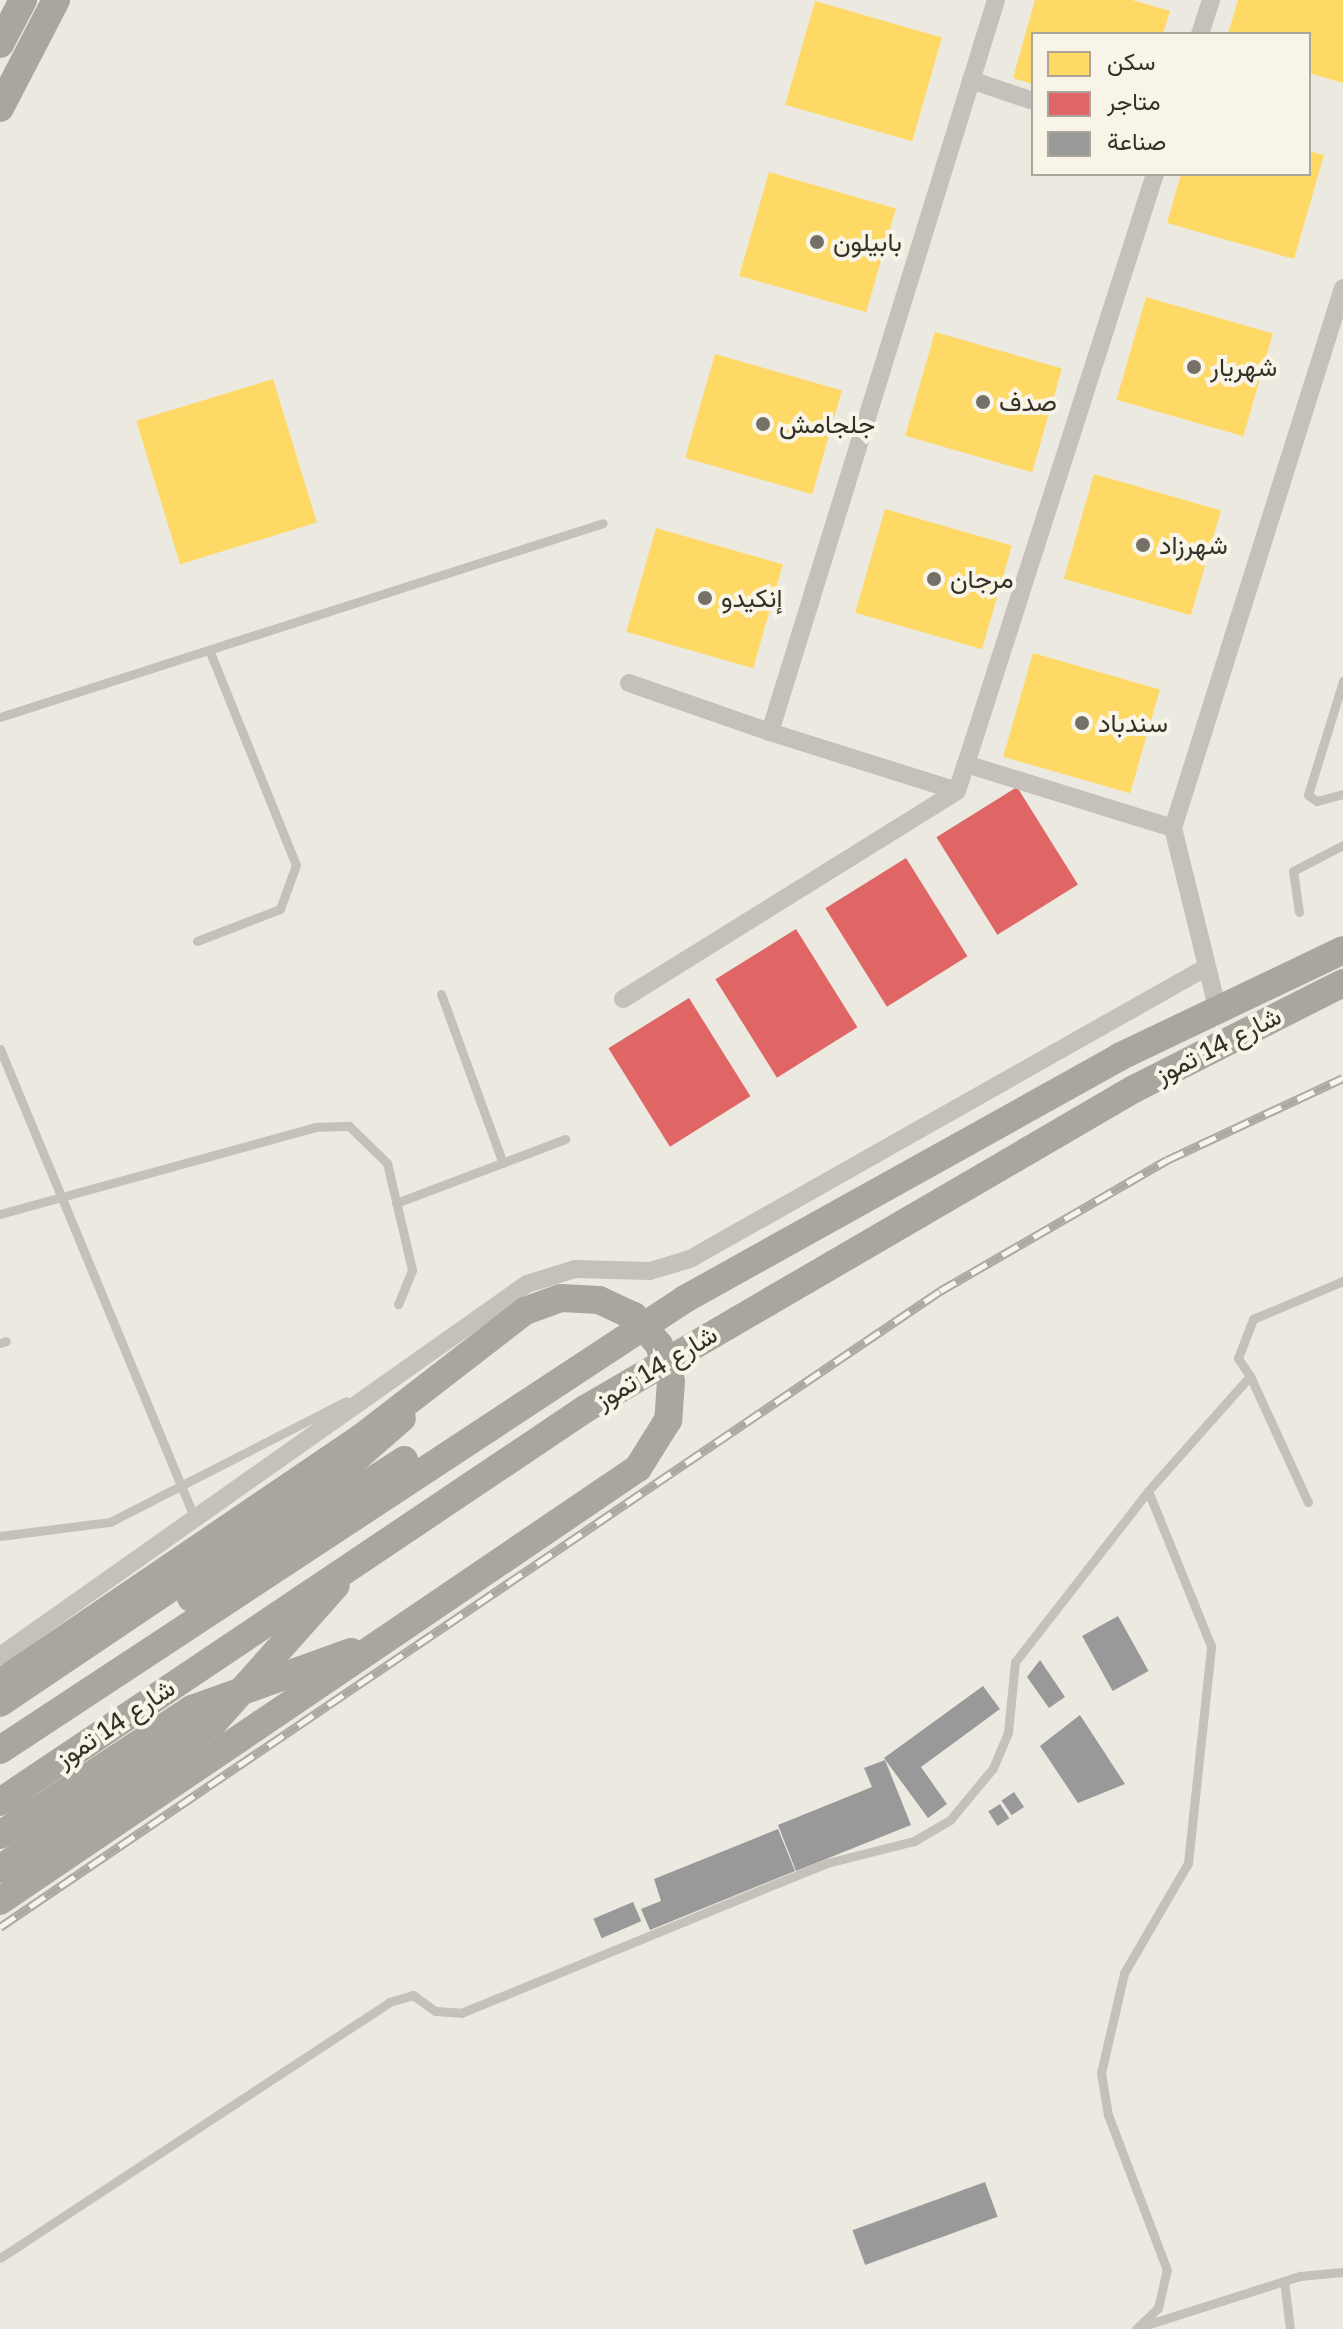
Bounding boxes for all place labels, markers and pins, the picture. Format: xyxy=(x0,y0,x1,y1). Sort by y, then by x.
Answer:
place label: بابيلون xyxy=(833,226,902,258)
marker: بابيلون xyxy=(808,233,826,251)
place label: شهريار xyxy=(1210,351,1277,383)
marker: شهريار xyxy=(1185,358,1203,376)
place label: صدف xyxy=(999,386,1057,418)
marker: صدف xyxy=(974,393,992,411)
place label: جلجامش xyxy=(779,408,875,440)
marker: جلجامش xyxy=(754,415,772,433)
place label: شهرزاد xyxy=(1159,529,1228,561)
marker: شهرزاد xyxy=(1134,536,1152,554)
place label: مرجان xyxy=(950,563,1014,595)
marker: مرجان xyxy=(925,570,943,588)
place label: إنكيدو xyxy=(721,582,783,614)
marker: إنكيدو xyxy=(696,589,714,607)
place label: سندباد xyxy=(1098,707,1168,739)
marker: سندباد xyxy=(1073,714,1091,732)

